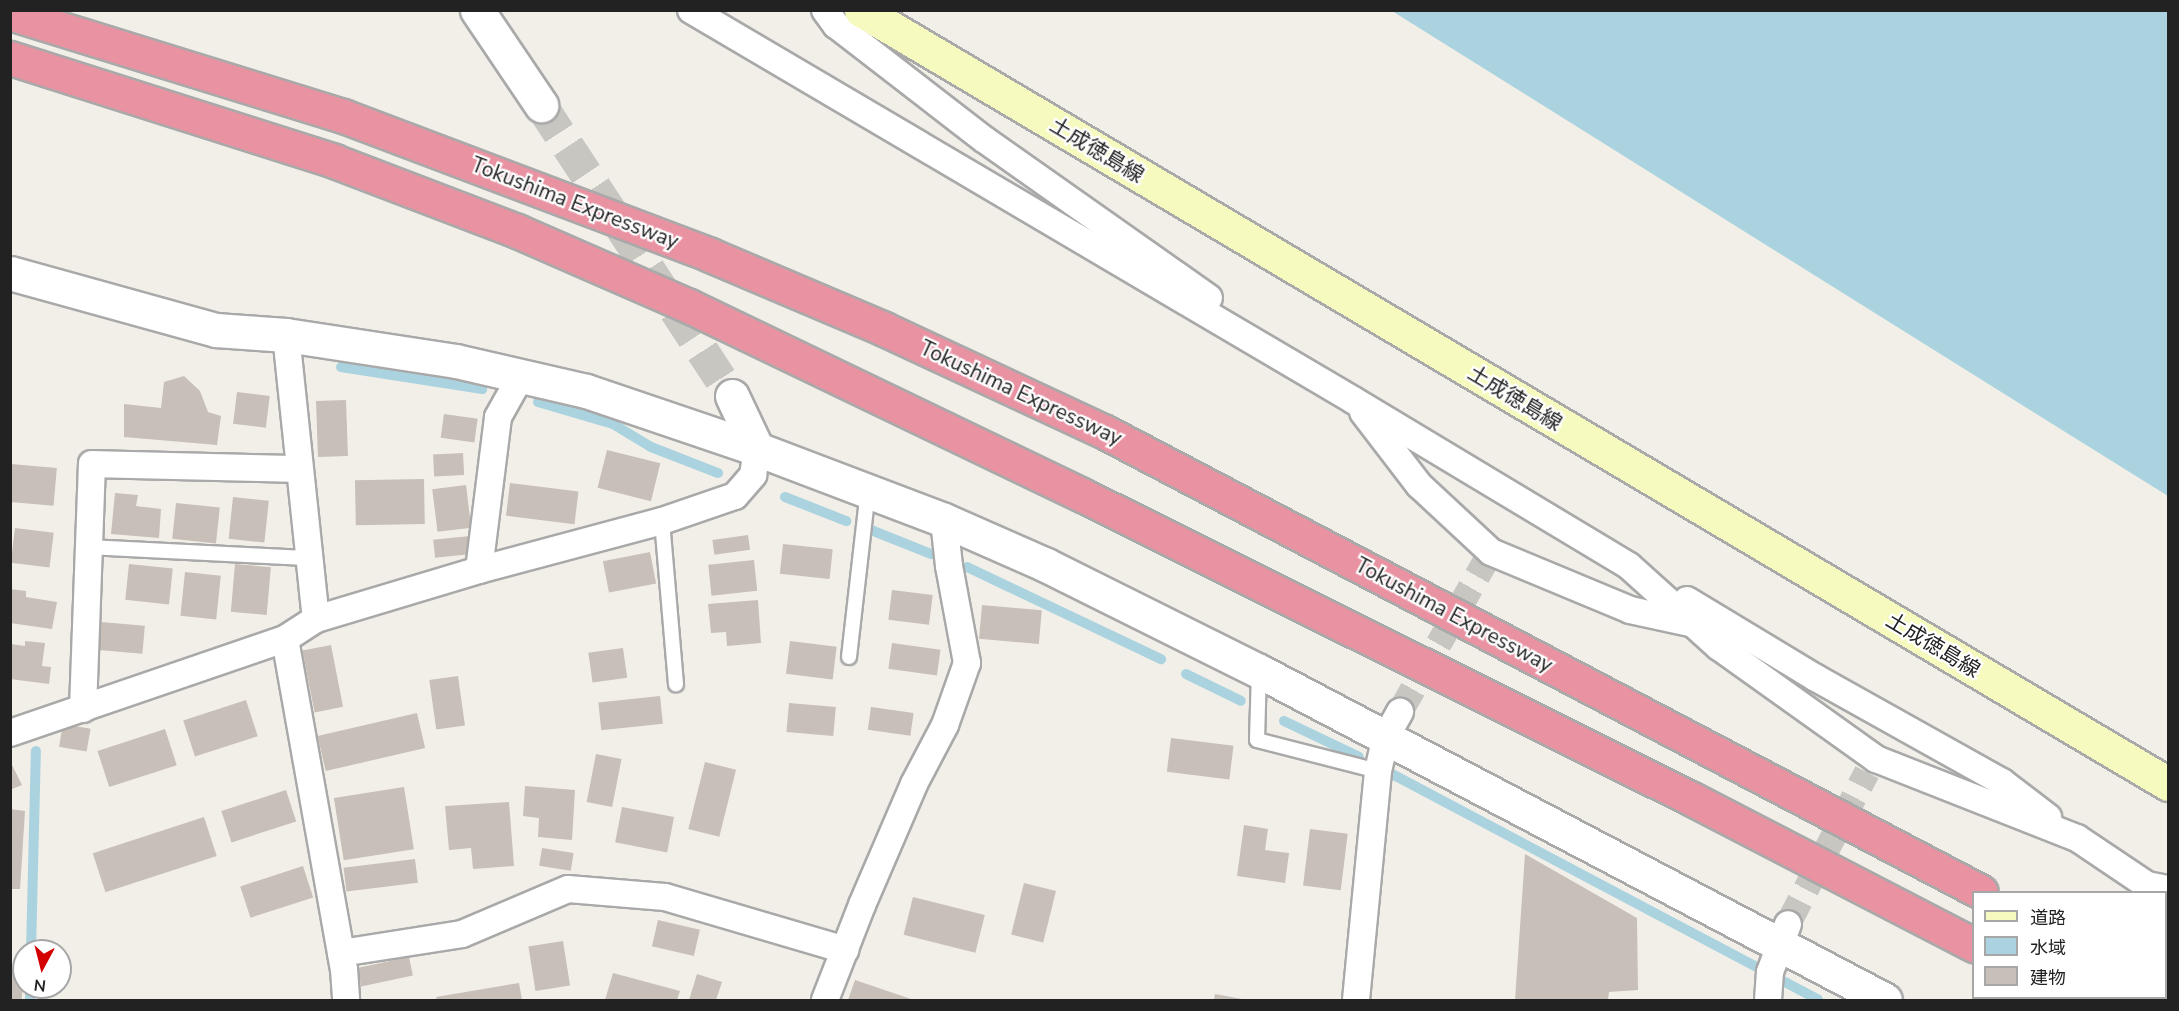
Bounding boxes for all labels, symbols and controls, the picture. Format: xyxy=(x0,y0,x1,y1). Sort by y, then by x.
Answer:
street label: 土成徳島線 xyxy=(1046,112,1148,188)
street label: Tokushima Expressway xyxy=(468,152,682,254)
street label: Tokushima Expressway xyxy=(916,335,1126,451)
street label: 土成徳島線 xyxy=(1464,360,1566,436)
street label: Tokushima Expressway xyxy=(1351,552,1557,678)
street label: 土成徳島線 xyxy=(1882,607,1984,683)
legend xyxy=(1972,891,2167,999)
text: 道路 xyxy=(2030,906,2066,930)
text: 水域 xyxy=(2030,936,2066,960)
north arrow xyxy=(12,939,72,999)
text: 建物 xyxy=(2030,966,2066,990)
text: N xyxy=(33,973,47,997)

